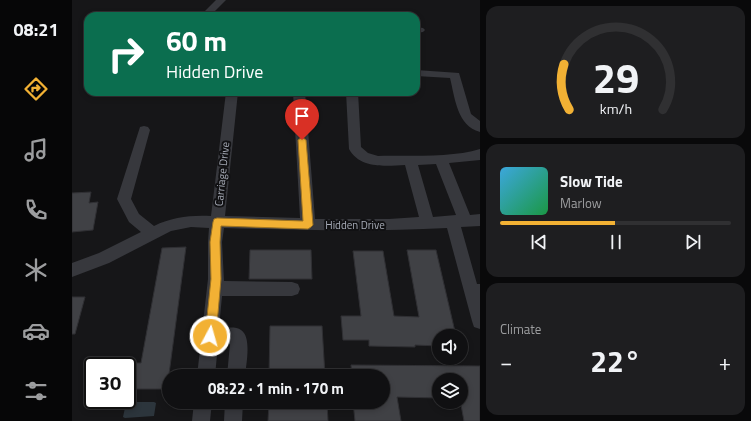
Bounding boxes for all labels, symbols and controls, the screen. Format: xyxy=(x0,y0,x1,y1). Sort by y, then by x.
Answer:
text: 08:21 xyxy=(14,16,58,43)
text: 60 m xyxy=(166,19,227,62)
icon: right xyxy=(100,28,152,80)
text: 29 xyxy=(592,46,639,109)
text: Hidden Drive xyxy=(166,58,263,85)
icon: directions xyxy=(22,75,50,103)
text: km/h xyxy=(599,98,632,120)
pin xyxy=(285,99,319,140)
icon: arrive xyxy=(291,105,313,127)
icon: music xyxy=(22,136,50,164)
street label: Carriage Drive xyxy=(211,141,233,207)
text: Slow Tide xyxy=(560,170,623,193)
text: Marlow xyxy=(560,193,602,213)
icon: phone xyxy=(22,196,50,224)
street label: Hidden Drive xyxy=(325,217,385,233)
icon: previous xyxy=(528,231,550,253)
icon: pause xyxy=(605,231,627,253)
icon: next xyxy=(682,231,704,253)
icon: climate xyxy=(22,256,50,284)
position arrow xyxy=(189,315,231,357)
icon: car xyxy=(22,317,50,345)
text: Climate xyxy=(500,319,541,339)
map controls xyxy=(432,329,468,409)
button: sound xyxy=(432,329,468,365)
text: 22° xyxy=(590,338,641,384)
text: − xyxy=(500,345,512,379)
text: + xyxy=(719,345,731,379)
speed limit sign: 30 xyxy=(84,357,136,409)
button: layers xyxy=(432,373,468,409)
icon: filters xyxy=(22,377,50,405)
text: 08:22 · 1 min · 170 m xyxy=(208,377,344,400)

